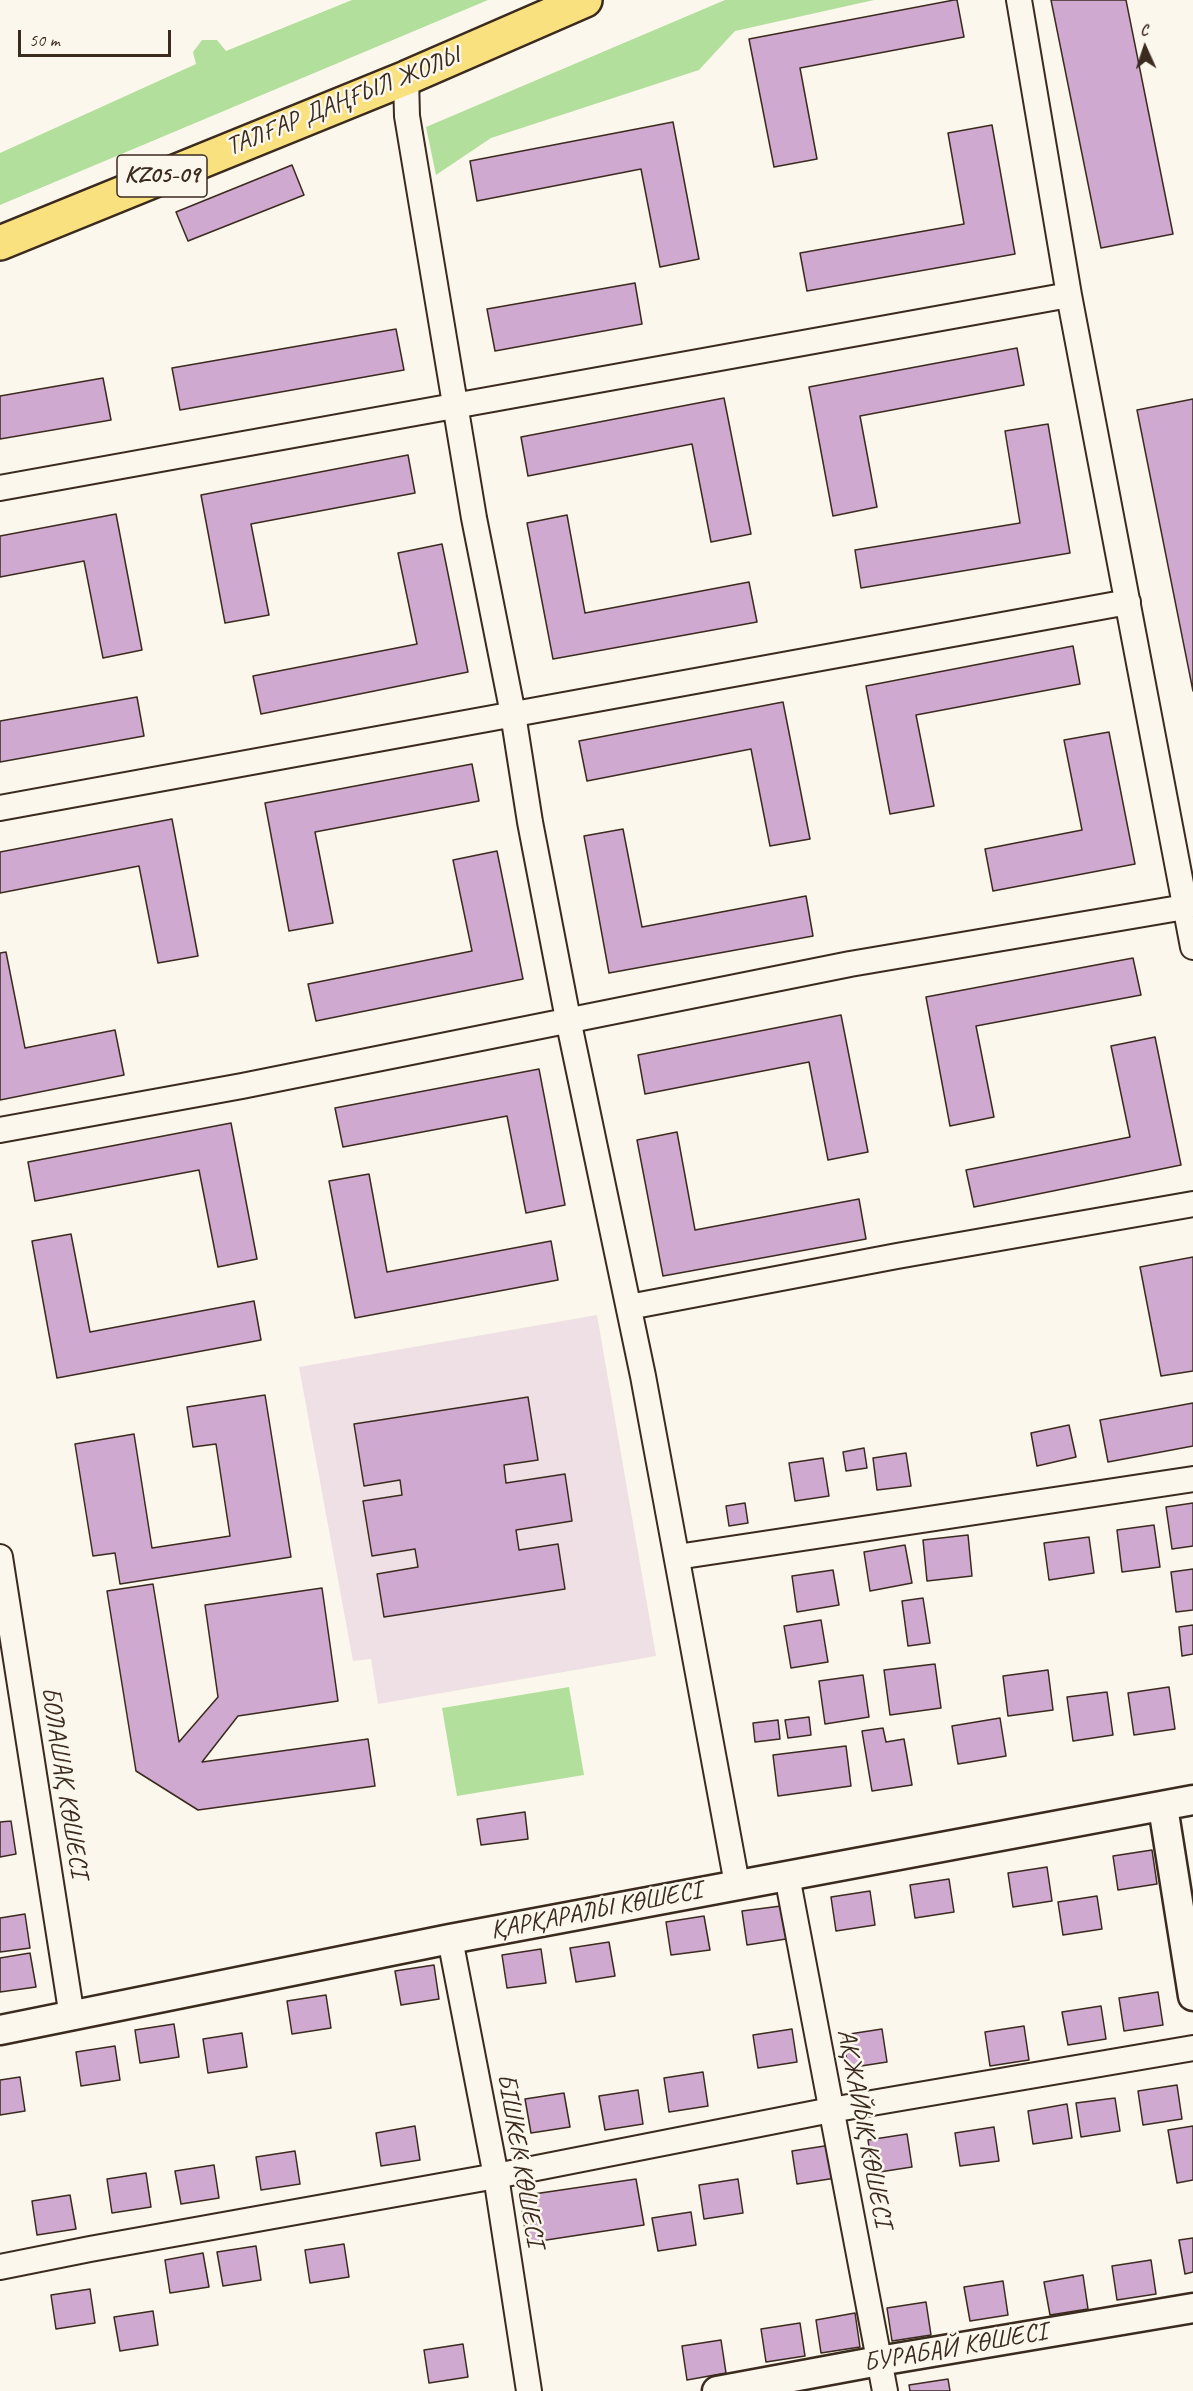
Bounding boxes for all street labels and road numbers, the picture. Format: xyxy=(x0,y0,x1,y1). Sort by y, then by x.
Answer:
street label: ТАЛҒАР ДАҢҒЫЛ ЖОЛЫ xyxy=(222,41,464,163)
road number: KZ05-09 xyxy=(117,155,207,197)
street label: БОЛАШАҚ КӨШЕСІ xyxy=(34,1685,94,1879)
street label: ҚАРҚАРАЛЫ КӨШЕСІ xyxy=(488,1875,704,1947)
street label: АҚЖАЙЫҚ КӨШЕСІ xyxy=(830,2027,898,2229)
street label: БІШКЕК КӨШЕСІ xyxy=(489,2071,551,2249)
street label: БУРАБАЙ КӨШЕСІ xyxy=(861,2317,1049,2379)

